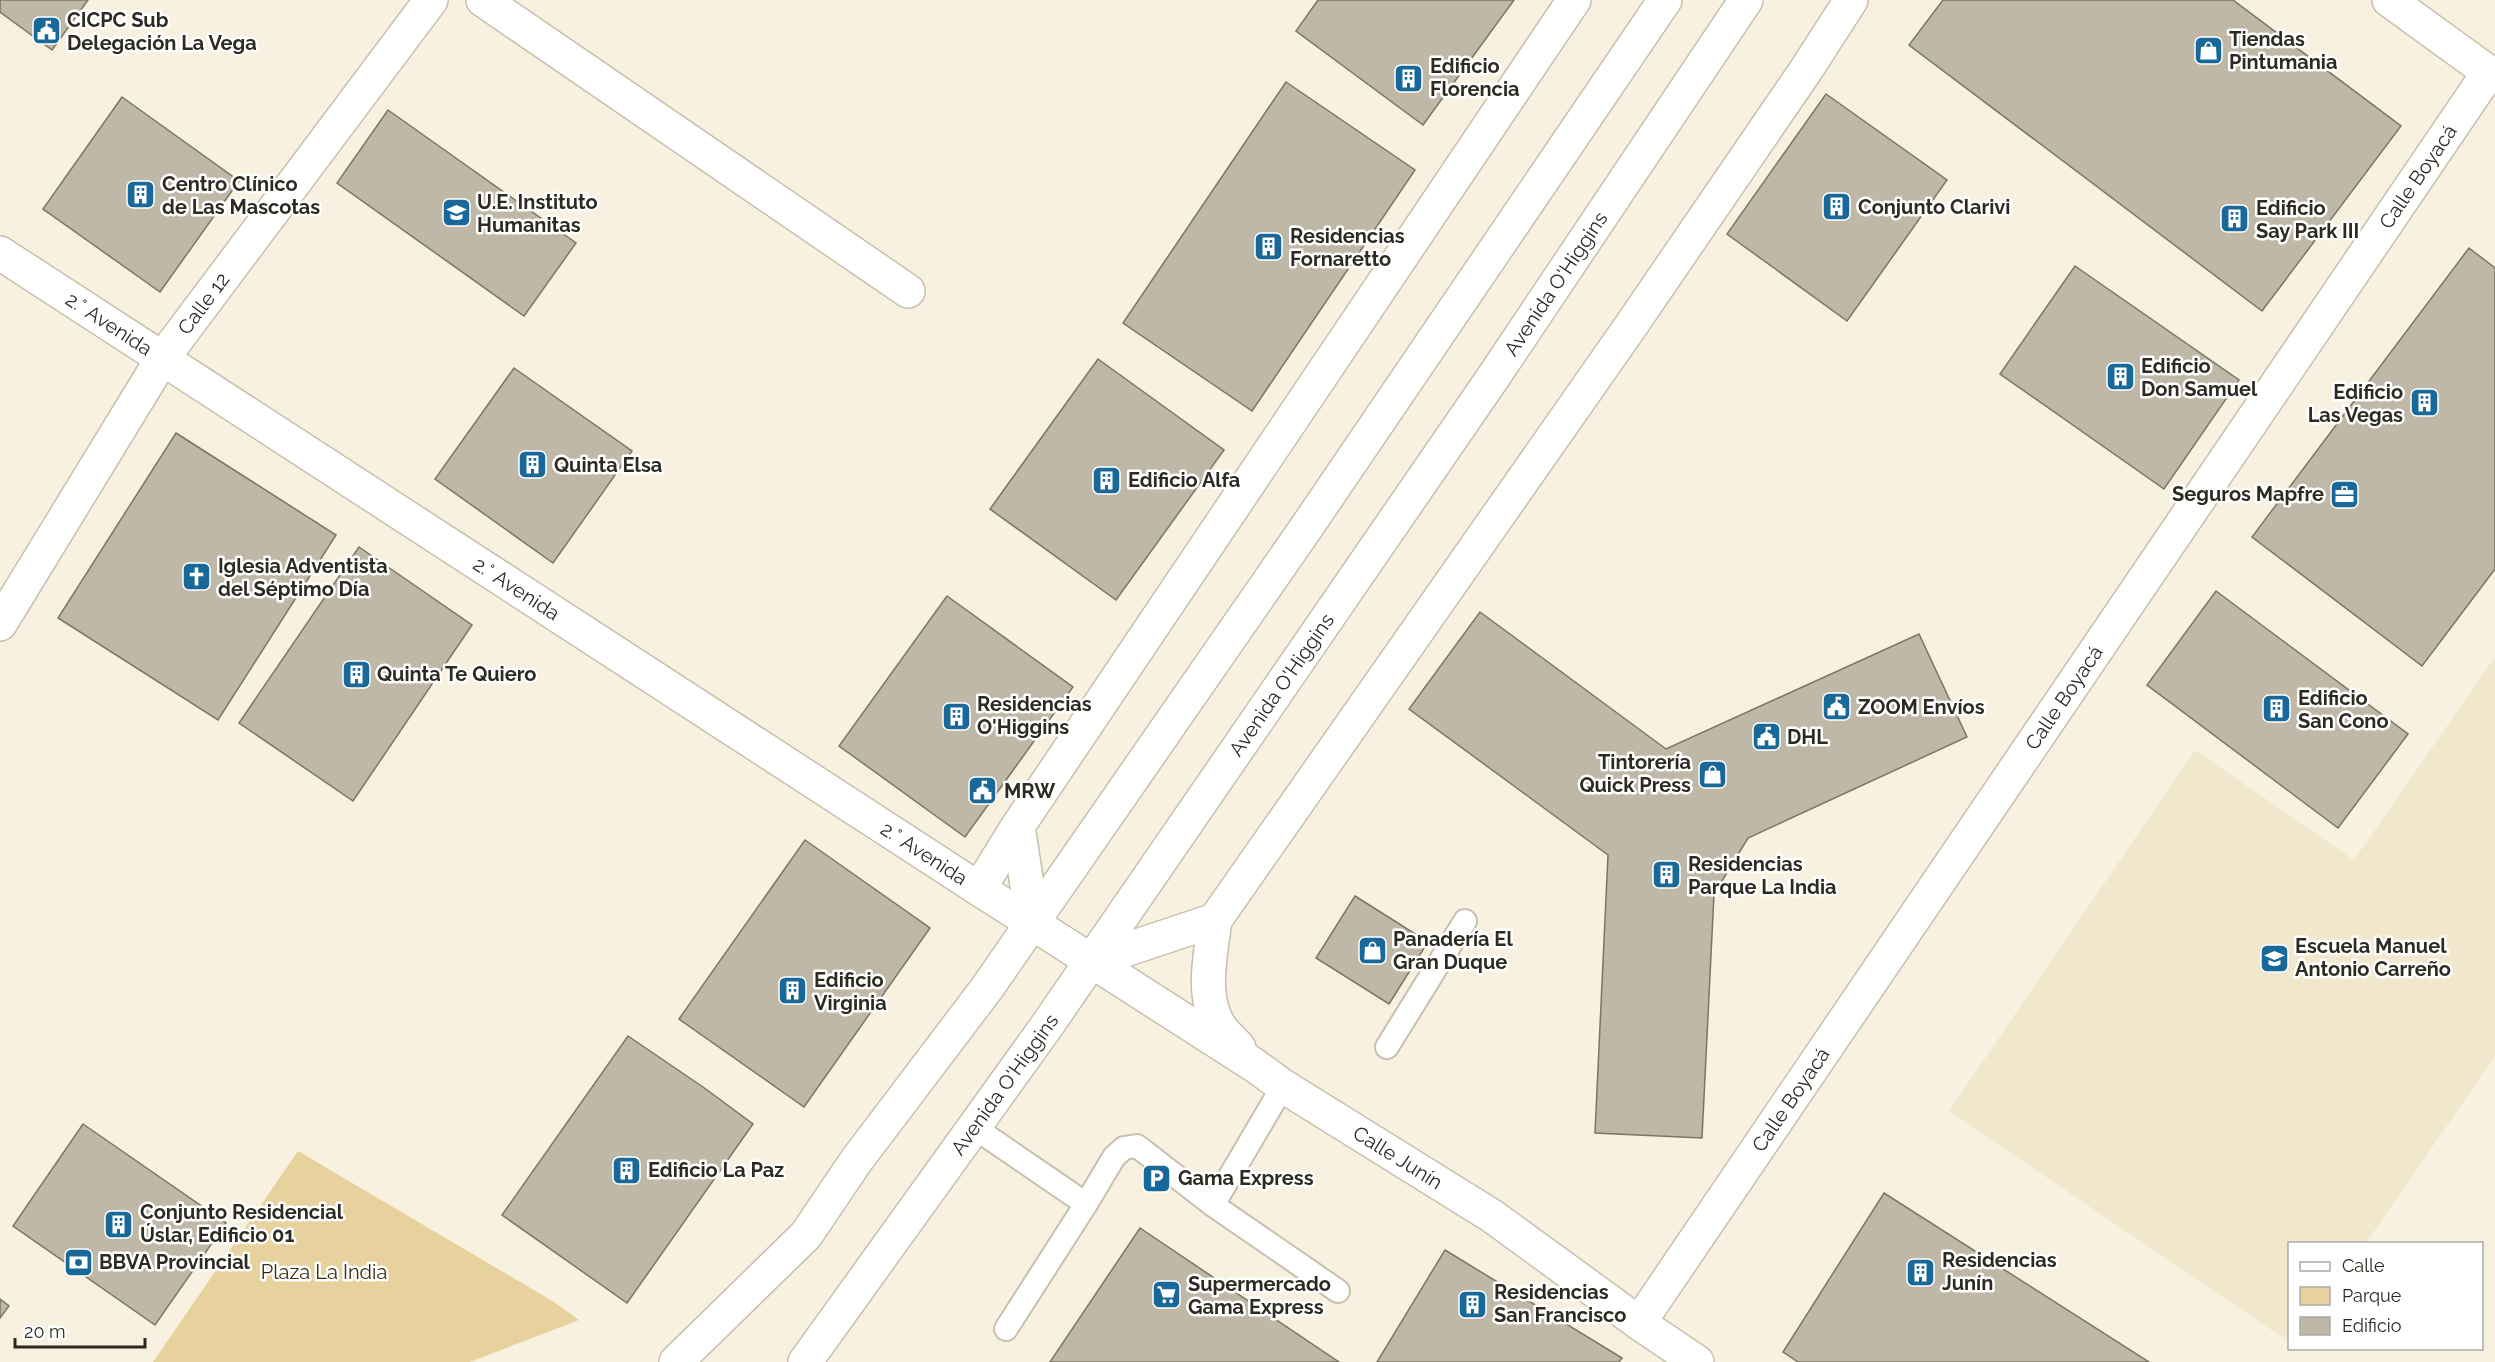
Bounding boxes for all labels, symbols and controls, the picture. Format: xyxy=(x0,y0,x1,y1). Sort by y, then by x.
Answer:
place label: CICPC Sub Delegación La Vega xyxy=(67,8,257,55)
public building icon: CICPC Sub Delegación La Vega xyxy=(30,15,62,47)
place label: Tiendas Pintumania xyxy=(2229,27,2337,74)
shop icon: Tiendas Pintumania xyxy=(2192,34,2224,66)
place label: Edificio Florencia xyxy=(1430,54,1519,101)
building icon: Edificio Florencia xyxy=(1393,62,1425,94)
street label: Calle Boyacá xyxy=(2374,120,2462,233)
place label: Centro Clínico de Las Mascotas xyxy=(162,172,320,219)
building icon: Centro Clínico de Las Mascotas xyxy=(125,179,157,211)
place label: U.E. Instituto Humanitas xyxy=(477,190,598,237)
building icon: Conjunto Clarivi xyxy=(1821,191,1853,223)
place label: Conjunto Clarivi xyxy=(1858,195,2010,219)
place label: Edificio Say Park III xyxy=(2256,196,2359,243)
school or university icon: U.E. Instituto Humanitas xyxy=(440,197,472,229)
building icon: Edificio Say Park III xyxy=(2219,203,2251,235)
street label: Avenida O'Higgins xyxy=(1499,207,1613,360)
place label: Residencias Fornaretto xyxy=(1290,224,1405,271)
building icon: Residencias Fornaretto xyxy=(1253,231,1285,263)
street label: Calle 12 xyxy=(173,268,235,339)
street label: 2.° Avenida xyxy=(61,287,157,361)
place label: Edificio Don Samuel xyxy=(2141,354,2258,401)
building icon: Edificio Don Samuel xyxy=(2104,361,2136,393)
place label: Edificio Las Vegas xyxy=(2308,380,2403,427)
building icon: Edificio Las Vegas xyxy=(2408,387,2440,419)
building icon: Quinta Elsa xyxy=(517,449,549,481)
place label: Quinta Elsa xyxy=(554,453,662,477)
building icon: Edificio Alfa xyxy=(1091,464,1123,496)
place label: Edificio Alfa xyxy=(1128,468,1240,492)
office icon: Seguros Mapfre xyxy=(2329,478,2361,510)
place label: Seguros Mapfre xyxy=(2172,482,2324,506)
street label: 2.° Avenida xyxy=(469,552,564,625)
place label: Iglesia Adventista del Séptimo Día xyxy=(218,554,388,601)
church icon: Iglesia Adventista del Séptimo Día xyxy=(181,561,213,593)
street label: Avenida O'Higgins xyxy=(1224,609,1339,761)
street label: Calle Boyacá xyxy=(2020,641,2108,754)
building icon: Quinta Te Quiero xyxy=(340,658,372,690)
place label: Quinta Te Quiero xyxy=(377,662,536,686)
place label: Edificio San Cono xyxy=(2298,686,2389,733)
public building icon: ZOOM Envíos xyxy=(1821,691,1853,723)
place label: Residencias O'Higgins xyxy=(977,692,1092,739)
building icon: Edificio San Cono xyxy=(2261,693,2293,725)
place label: ZOOM Envíos xyxy=(1858,695,1985,719)
building icon: Residencias O'Higgins xyxy=(940,700,972,732)
public building icon: DHL xyxy=(1750,721,1782,753)
place label: DHL xyxy=(1787,725,1828,749)
place label: Tintorería Quick Press xyxy=(1579,750,1691,797)
shop icon: Tintorería Quick Press xyxy=(1696,758,1728,790)
public building icon: MRW xyxy=(967,775,999,807)
place label: MRW xyxy=(1004,779,1056,803)
street label: 2.° Avenida xyxy=(876,816,972,890)
place label: Residencias Parque La India xyxy=(1688,852,1837,899)
building icon: Residencias Parque La India xyxy=(1651,859,1683,891)
place label: Panadería El Gran Duque xyxy=(1393,927,1513,974)
shop icon: Panadería El Gran Duque xyxy=(1356,934,1388,966)
place label: Escuela Manuel Antonio Carreño xyxy=(2295,934,2451,981)
school or university icon: Escuela Manuel Antonio Carreño xyxy=(2258,942,2290,974)
place label: Edificio Virginia xyxy=(814,968,887,1015)
building icon: Edificio Virginia xyxy=(777,975,809,1007)
street label: Avenida O'Higgins xyxy=(946,1009,1063,1160)
street label: Calle Boyacá xyxy=(1747,1043,1835,1156)
street label: Calle Junín xyxy=(1349,1121,1447,1194)
building icon: Edificio La Paz xyxy=(611,1154,643,1186)
place label: Edificio La Paz xyxy=(648,1158,784,1182)
parking icon: Gama Express xyxy=(1141,1162,1173,1194)
place label: Gama Express xyxy=(1178,1166,1314,1190)
place label: Conjunto Residencial Úslar, Edificio 01 xyxy=(140,1200,344,1247)
building icon: Conjunto Residencial Úslar, Edificio 01 xyxy=(103,1208,135,1240)
legend xyxy=(2288,1242,2483,1350)
bank icon: BBVA Provincial xyxy=(62,1246,94,1278)
place label: Residencias Junín xyxy=(1942,1248,2057,1295)
place label: BBVA Provincial xyxy=(99,1250,251,1274)
text: Calle xyxy=(2342,1255,2385,1276)
building icon: Residencias Junín xyxy=(1905,1256,1937,1288)
park label: Plaza La India xyxy=(261,1260,387,1284)
place label: Supermercado Gama Express xyxy=(1188,1272,1331,1319)
supermarket icon: Supermercado Gama Express xyxy=(1151,1279,1183,1311)
place label: Residencias San Francisco xyxy=(1494,1280,1626,1327)
text: Parque xyxy=(2342,1285,2402,1306)
building icon: Residencias San Francisco xyxy=(1457,1288,1489,1320)
scale bar xyxy=(15,1311,146,1349)
text: Edificio xyxy=(2342,1315,2402,1336)
text: 20 m xyxy=(24,1321,66,1342)

